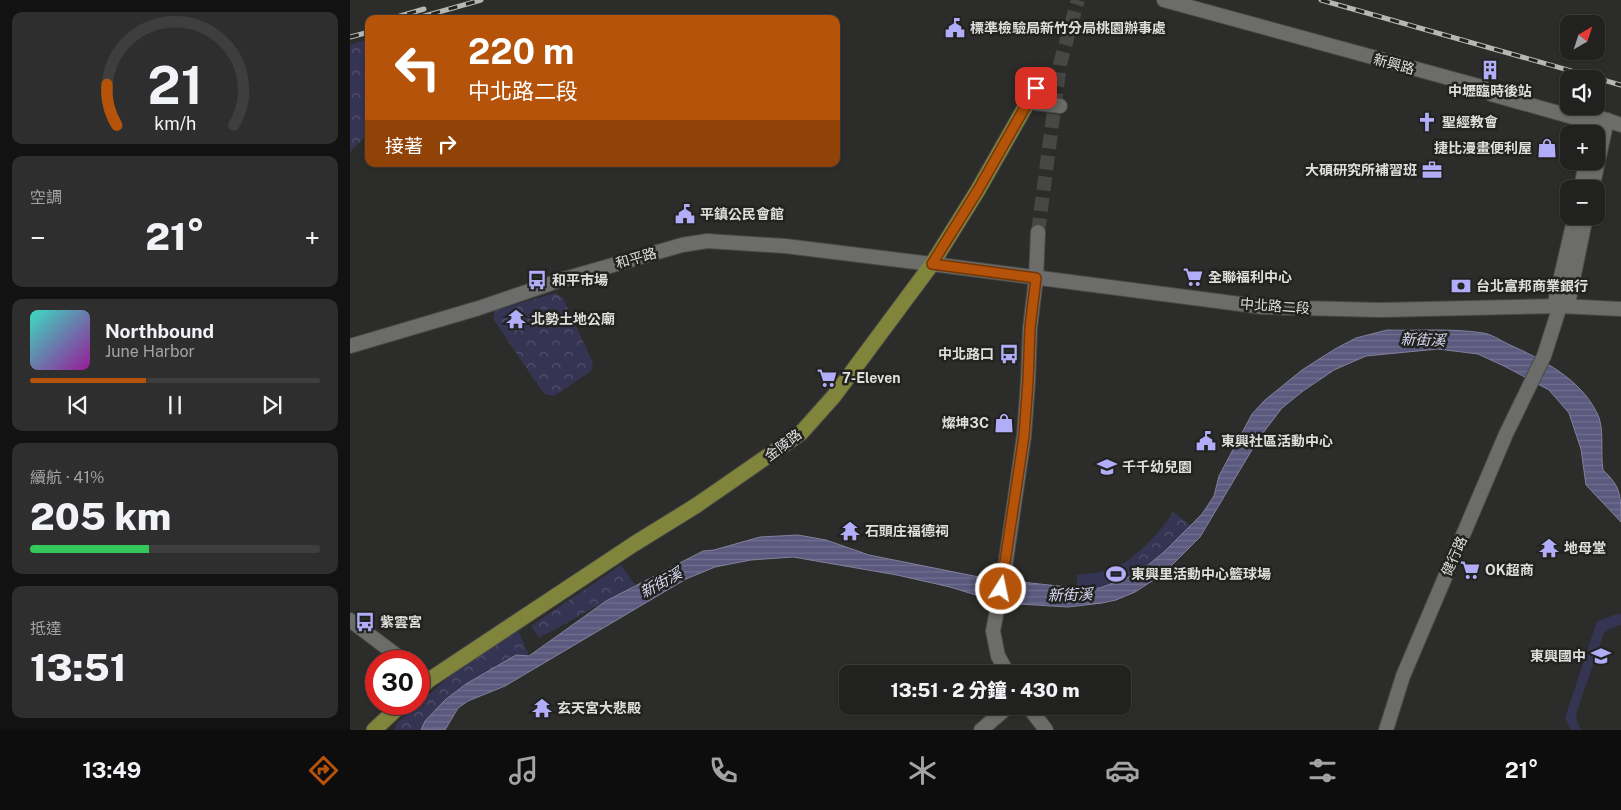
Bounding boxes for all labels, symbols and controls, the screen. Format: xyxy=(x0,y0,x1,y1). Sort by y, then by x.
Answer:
north arrow xyxy=(1560,15,1605,60)
map controls xyxy=(1560,15,1605,225)
public building icon: 標準檢驗局新竹分局桃園辦事處 xyxy=(944,17,966,39)
place label: 標準檢驗局新竹分局桃園辦事處 xyxy=(970,20,1166,36)
text: 220 m xyxy=(468,31,574,72)
icon: left xyxy=(385,35,450,100)
street label: 新興路 xyxy=(1372,51,1416,77)
text: 21 xyxy=(147,55,203,116)
building icon: 中壢臨時後站 xyxy=(1479,59,1501,81)
pin xyxy=(1015,67,1057,109)
button: sound xyxy=(1560,70,1605,115)
icon: arrive xyxy=(1022,74,1050,102)
text: 中北路二段 xyxy=(468,78,578,104)
place label: 中壢臨時後站 xyxy=(1448,83,1532,99)
church icon: 聖經教會 xyxy=(1416,111,1438,133)
text: km/h xyxy=(154,113,196,134)
place label: 聖經教會 xyxy=(1442,114,1498,130)
button: + xyxy=(1560,125,1605,170)
icon: right xyxy=(433,130,461,158)
text: 接著 xyxy=(385,135,423,157)
shop icon: 捷比漫畫便利屋 xyxy=(1536,137,1558,159)
place label: 捷比漫畫便利屋 xyxy=(1434,140,1532,156)
office icon: 大碩研究所補習班 xyxy=(1421,159,1443,181)
place label: 大碩研究所補習班 xyxy=(1305,162,1417,178)
button: − xyxy=(1560,180,1605,225)
text: 空調 xyxy=(30,188,62,207)
public building icon: 平鎮公民會館 xyxy=(674,203,696,225)
place label: 平鎮公民會館 xyxy=(700,206,784,222)
text: 21° xyxy=(145,214,205,259)
text: − xyxy=(30,221,46,254)
text: + xyxy=(304,221,320,254)
street label: 和平路 xyxy=(614,245,658,271)
supermarket icon: 全聯福利中心 xyxy=(1182,266,1204,288)
bus stop icon: 和平市場 xyxy=(526,269,548,291)
place label: 全聯福利中心 xyxy=(1208,269,1292,285)
place label: 和平市場 xyxy=(552,272,608,288)
bank icon: 台北富邦商業銀行 xyxy=(1450,275,1472,297)
place label: 台北富邦商業銀行 xyxy=(1476,278,1588,294)
street label: 中北路二段 xyxy=(1240,296,1310,316)
temple icon: 北勢土地公廟 xyxy=(505,308,527,330)
place label: 北勢土地公廟 xyxy=(531,311,615,327)
text: Northbound xyxy=(105,320,214,342)
water label: 新街溪 xyxy=(1400,330,1448,349)
text: June Harbor xyxy=(105,342,195,361)
bus stop icon: 中北路口 xyxy=(998,343,1020,365)
place label: 中北路口 xyxy=(938,346,994,362)
supermarket icon: 7-Eleven xyxy=(816,367,838,389)
place label: 7-Eleven xyxy=(842,370,901,386)
icon: previous xyxy=(64,391,92,419)
icon: pause xyxy=(161,391,189,419)
icon: next xyxy=(258,391,286,419)
shop icon: 燦坤3C xyxy=(993,412,1015,434)
place label: 燦坤3C xyxy=(942,415,989,431)
street label: 金陵路 xyxy=(761,426,805,464)
public building icon: 東興社區活動中心 xyxy=(1195,430,1217,452)
place label: 東興社區活動中心 xyxy=(1221,433,1333,449)
school or university icon: 千千幼兒園 xyxy=(1096,456,1118,478)
place label: 千千幼兒園 xyxy=(1122,459,1192,475)
text: 續航 · 41% xyxy=(30,468,104,487)
text: 205 km xyxy=(30,494,171,539)
temple icon: 石頭庄福德祠 xyxy=(839,520,861,542)
place label: 石頭庄福德祠 xyxy=(865,523,949,539)
street label: 健行路 xyxy=(1438,534,1470,578)
temple icon: 地母堂 xyxy=(1538,537,1560,559)
place label: 地母堂 xyxy=(1564,540,1606,556)
supermarket icon: OK超商 xyxy=(1459,559,1481,581)
position arrow xyxy=(974,562,1026,614)
place label: OK超商 xyxy=(1485,562,1534,578)
water label: 新街溪 xyxy=(637,563,686,601)
sports icon: 東興里活動中心籃球場 xyxy=(1105,563,1127,585)
place label: 東興里活動中心籃球場 xyxy=(1131,566,1271,582)
water label: 新街溪 xyxy=(1047,585,1095,604)
bus stop icon: 紫雲宮 xyxy=(354,611,376,633)
place label: 紫雲宮 xyxy=(380,614,422,630)
text: 抵達 xyxy=(30,619,62,638)
text: 13:51 xyxy=(30,645,126,690)
school or university icon: 東興國中 xyxy=(1590,645,1612,667)
place label: 東興國中 xyxy=(1530,648,1586,664)
speed limit sign: 30 xyxy=(365,650,430,715)
text: 13:51 · 2 分鐘 · 430 m xyxy=(890,679,1080,701)
temple icon: 玄天宮大悲殿 xyxy=(531,697,553,719)
place label: 玄天宮大悲殿 xyxy=(557,700,641,716)
icon: directions xyxy=(306,753,341,788)
icon: music xyxy=(506,753,541,788)
icon: phone xyxy=(706,753,741,788)
icon: climate xyxy=(905,753,940,788)
icon: car xyxy=(1105,753,1140,788)
icon: filters xyxy=(1305,753,1340,788)
text: 13:49 xyxy=(82,757,141,783)
text: 21° xyxy=(1505,757,1539,783)

